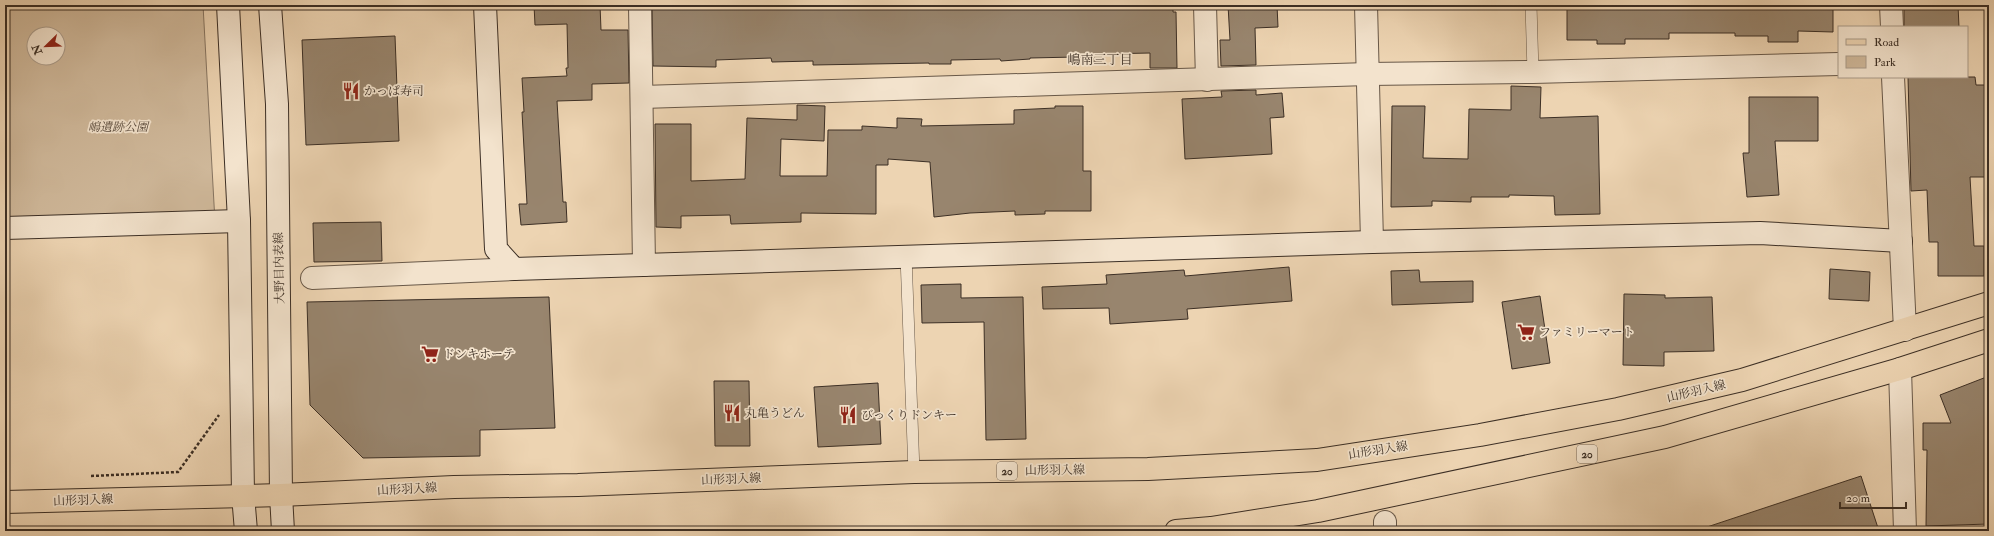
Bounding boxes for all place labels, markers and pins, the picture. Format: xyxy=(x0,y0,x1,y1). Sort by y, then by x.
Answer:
restaurant icon: かっぱ寿司 xyxy=(341,81,361,101)
place label: かっぱ寿司 xyxy=(364,84,424,99)
supermarket icon: ファミリーマート xyxy=(1516,322,1536,342)
place label: ファミリーマート xyxy=(1539,325,1635,340)
supermarket icon: ドンキホーテ xyxy=(420,344,440,364)
place label: ドンキホーテ xyxy=(443,347,515,362)
restaurant icon: 丸亀うどん xyxy=(722,403,742,423)
restaurant icon: びっくりドンキー xyxy=(838,405,858,425)
place label: 丸亀うどん xyxy=(745,406,805,421)
place label: びっくりドンキー xyxy=(861,408,957,423)

